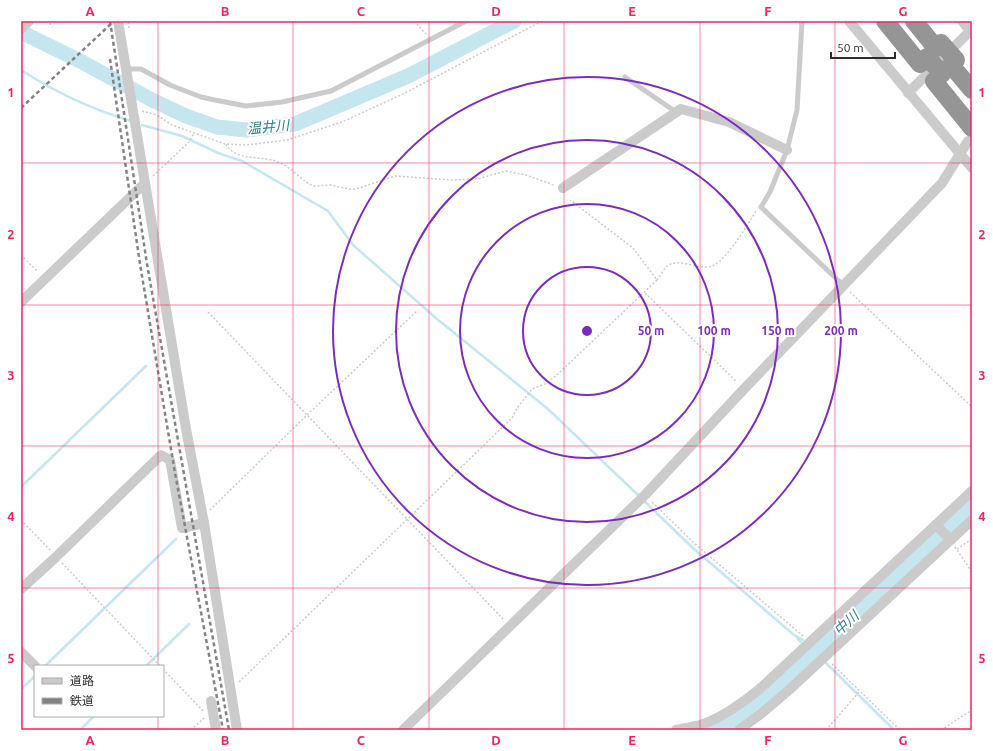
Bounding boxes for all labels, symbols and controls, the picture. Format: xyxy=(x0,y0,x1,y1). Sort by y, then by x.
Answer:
text: A xyxy=(85,4,95,18)
text: B xyxy=(221,4,230,18)
text: C xyxy=(357,4,366,18)
text: D xyxy=(491,4,501,18)
text: E xyxy=(628,4,636,18)
text: F xyxy=(764,4,772,18)
text: G xyxy=(899,4,908,18)
scale bar xyxy=(831,34,895,60)
text: 50 m xyxy=(837,41,864,54)
text: 1 xyxy=(7,85,15,99)
text: 1 xyxy=(978,85,986,99)
water label: 温井川 xyxy=(246,117,292,137)
text: 2 xyxy=(7,227,15,241)
text: 2 xyxy=(978,227,986,241)
centre of rings xyxy=(580,324,594,338)
text: 50 m xyxy=(638,324,664,337)
text: 100 m xyxy=(697,324,731,337)
text: 150 m xyxy=(761,324,795,337)
text: 200 m xyxy=(824,324,858,337)
text: 3 xyxy=(7,368,15,382)
text: 3 xyxy=(978,368,986,382)
text: 4 xyxy=(7,509,15,523)
text: 4 xyxy=(978,509,986,523)
water label: 中川 xyxy=(830,606,863,638)
text: 5 xyxy=(7,651,15,665)
text: 5 xyxy=(978,651,986,665)
legend xyxy=(34,665,164,717)
text: 道路 xyxy=(70,674,94,687)
text: 鉄道 xyxy=(70,694,94,707)
text: A xyxy=(85,733,95,747)
text: B xyxy=(221,733,230,747)
text: C xyxy=(357,733,366,747)
text: D xyxy=(491,733,501,747)
text: E xyxy=(628,733,636,747)
text: F xyxy=(764,733,772,747)
text: G xyxy=(899,733,908,747)

